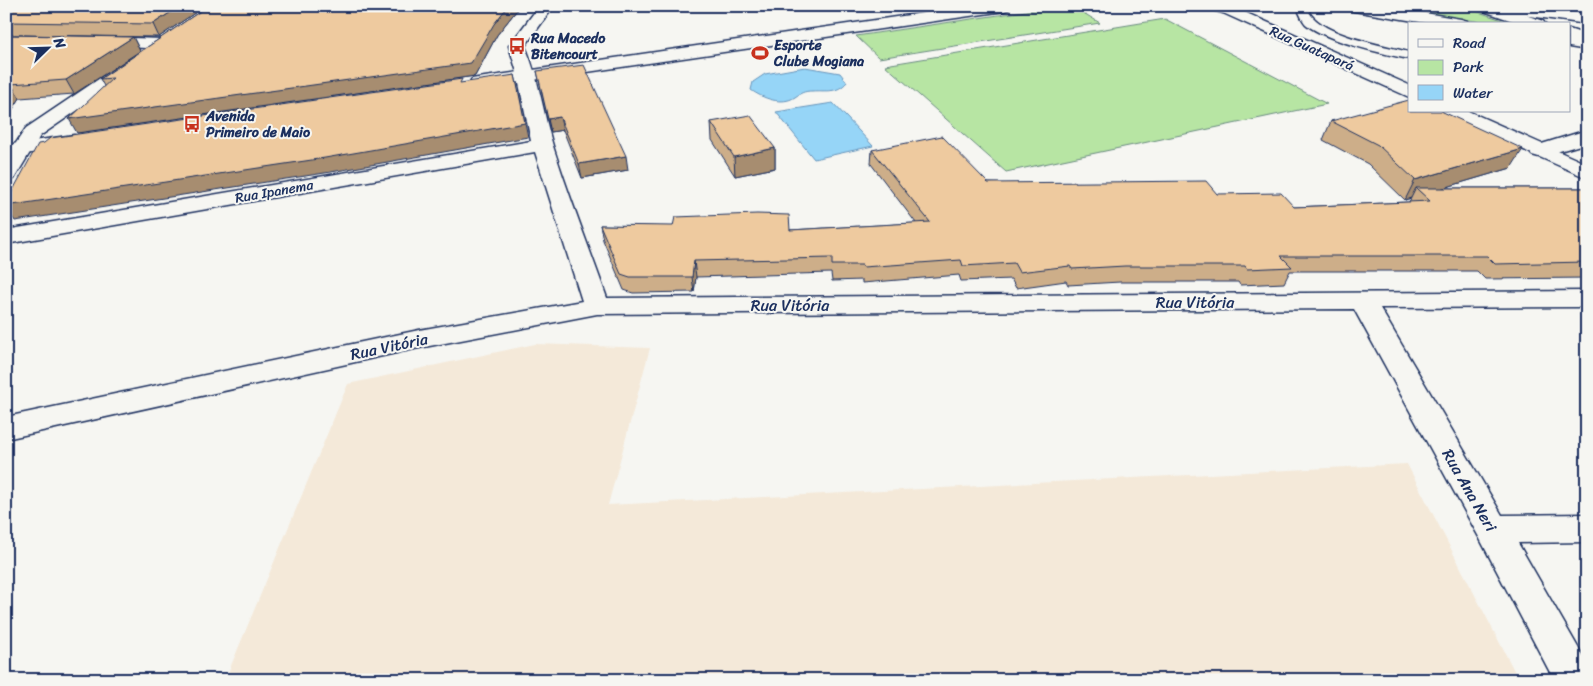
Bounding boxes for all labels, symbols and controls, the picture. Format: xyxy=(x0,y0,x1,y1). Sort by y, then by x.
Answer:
street label: Rua Guatapará xyxy=(1265,19,1358,78)
north arrow xyxy=(22,22,72,72)
legend xyxy=(1408,22,1570,112)
place label: Rua Macedo Bitencourt xyxy=(530,26,606,67)
text: Road xyxy=(1453,30,1486,56)
text: N xyxy=(46,33,73,53)
place label: Esporte Clube Mogiana xyxy=(773,33,865,74)
bus stop icon: Rua Macedo Bitencourt xyxy=(507,36,527,56)
sports icon: Esporte Clube Mogiana xyxy=(750,43,770,63)
text: Park xyxy=(1453,54,1484,80)
text: Water xyxy=(1453,80,1493,106)
place label: Avenida Primeiro de Maio xyxy=(205,104,311,145)
bus stop icon: Avenida Primeiro de Maio xyxy=(182,114,202,134)
street label: Rua Ipanema xyxy=(233,172,316,211)
street label: Rua Vitória xyxy=(1156,288,1235,317)
street label: Rua Vitória xyxy=(751,291,830,320)
street label: Rua Vitória xyxy=(348,324,431,369)
street label: Rua Ana Neri xyxy=(1434,443,1505,538)

